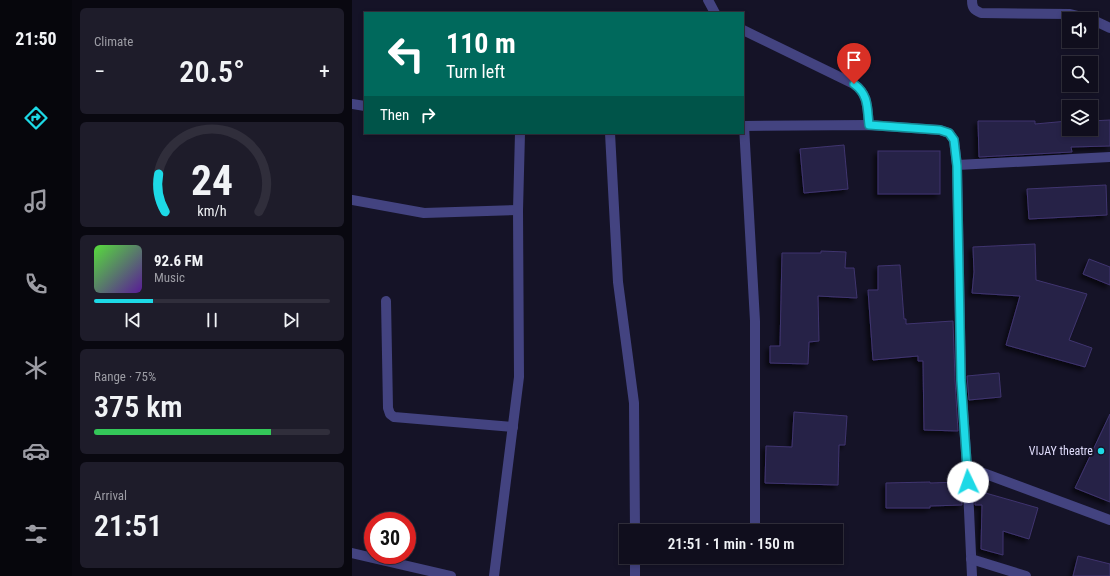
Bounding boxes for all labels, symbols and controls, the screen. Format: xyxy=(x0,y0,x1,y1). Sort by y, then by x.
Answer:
map controls xyxy=(1062,12,1098,136)
button: sound xyxy=(1062,12,1098,48)
text: 110 m xyxy=(446,27,516,60)
text: 21:50 xyxy=(15,28,57,49)
icon: left xyxy=(380,28,432,80)
text: Climate xyxy=(94,34,133,49)
pin xyxy=(837,43,871,84)
icon: arrive xyxy=(843,49,865,71)
text: 20.5° xyxy=(179,54,245,89)
button: search xyxy=(1062,56,1098,92)
text: − xyxy=(94,59,105,84)
text: + xyxy=(319,59,330,84)
text: Turn left xyxy=(446,61,505,82)
button: layers xyxy=(1062,100,1098,136)
icon: directions xyxy=(22,104,50,132)
icon: right xyxy=(417,104,439,126)
text: Then xyxy=(380,106,409,124)
text: 24 xyxy=(191,156,233,205)
icon: music xyxy=(22,187,50,215)
text: km/h xyxy=(197,203,227,219)
text: 92.6 FM xyxy=(154,252,203,270)
icon: phone xyxy=(22,270,50,298)
text: Music xyxy=(154,270,185,285)
icon: previous xyxy=(122,309,144,331)
icon: pause xyxy=(201,309,223,331)
icon: next xyxy=(280,309,302,331)
icon: climate xyxy=(22,354,50,382)
text: Range · 75% xyxy=(94,369,156,384)
text: 375 km xyxy=(94,389,183,424)
icon: car xyxy=(22,437,50,465)
place label: VIJAY theatre xyxy=(1029,444,1093,458)
marker: VIJAY theatre xyxy=(1096,446,1106,456)
position arrow xyxy=(947,461,989,503)
text: Arrival xyxy=(94,488,127,503)
text: 21:51 xyxy=(94,508,162,543)
speed limit sign: 30 xyxy=(364,512,416,564)
icon: filters xyxy=(22,520,50,548)
text: 21:51 · 1 min · 150 m xyxy=(668,535,794,553)

